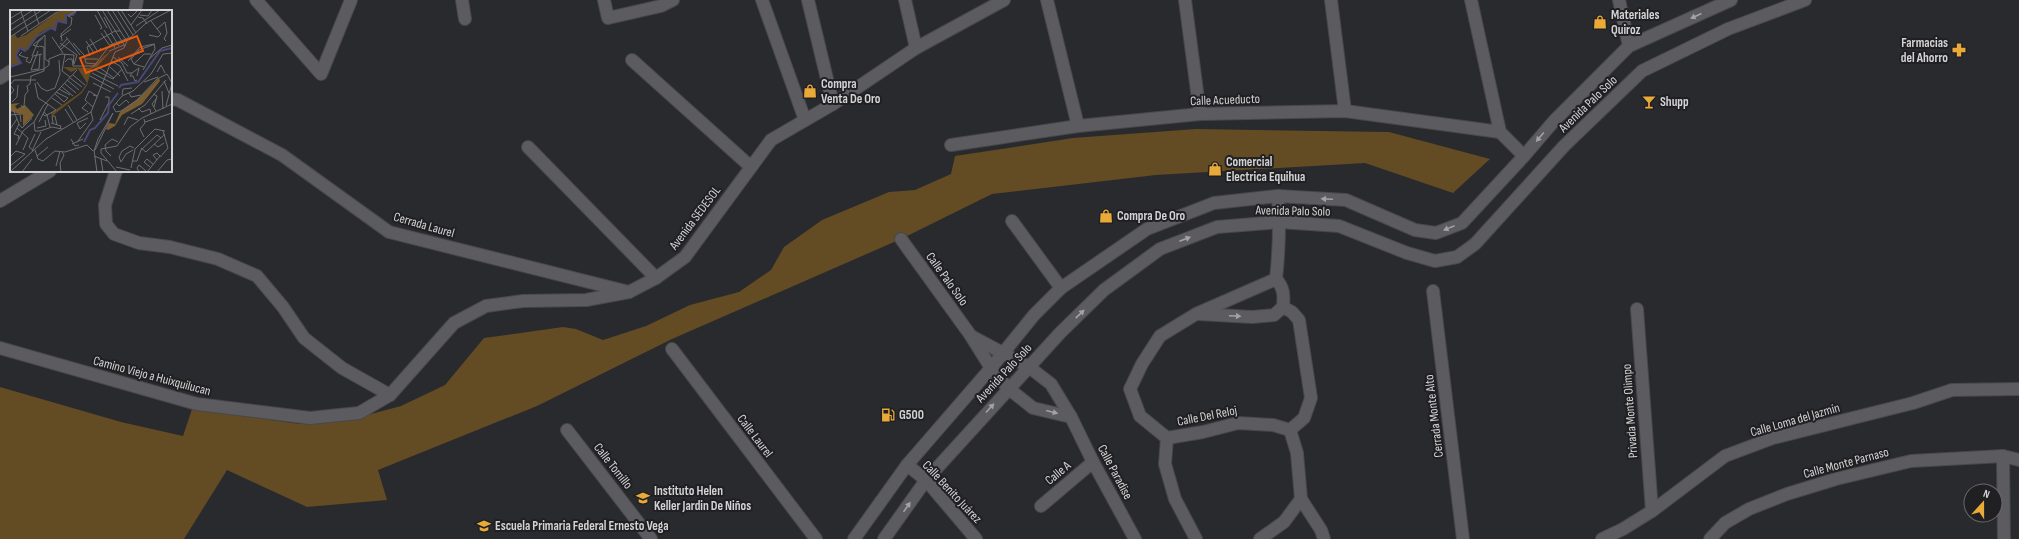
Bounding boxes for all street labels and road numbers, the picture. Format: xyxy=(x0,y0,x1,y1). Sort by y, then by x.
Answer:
street label: Avenida Palo Solo xyxy=(1555,72,1621,137)
street label: Calle Acueducto xyxy=(1190,91,1260,109)
street label: Avenida SEDESOL xyxy=(665,183,724,254)
street label: Avenida Palo Solo xyxy=(1254,202,1331,220)
street label: Cerrada Laurel xyxy=(392,209,456,241)
street label: Calle Palo Solo xyxy=(922,249,972,309)
street label: Avenida Palo Solo xyxy=(972,340,1035,407)
street label: Camino Viejo a Huixquilucan xyxy=(91,353,213,399)
street label: Privada Monte Olimpo xyxy=(1619,363,1641,459)
street label: Cerrada Monte Alto xyxy=(1421,374,1447,458)
street label: Calle Loma del Jazmín xyxy=(1748,400,1842,440)
street label: Calle Del Reloj xyxy=(1176,402,1238,430)
street label: Calle Laurel xyxy=(734,411,776,461)
street label: Calle Tomillo xyxy=(590,440,636,492)
street label: Calle Paradise xyxy=(1094,442,1136,502)
street label: Calle Monte Parnaso xyxy=(1802,444,1890,482)
street label: Calle Benito Juárez xyxy=(919,457,985,527)
street label: Calle A xyxy=(1042,457,1074,488)

